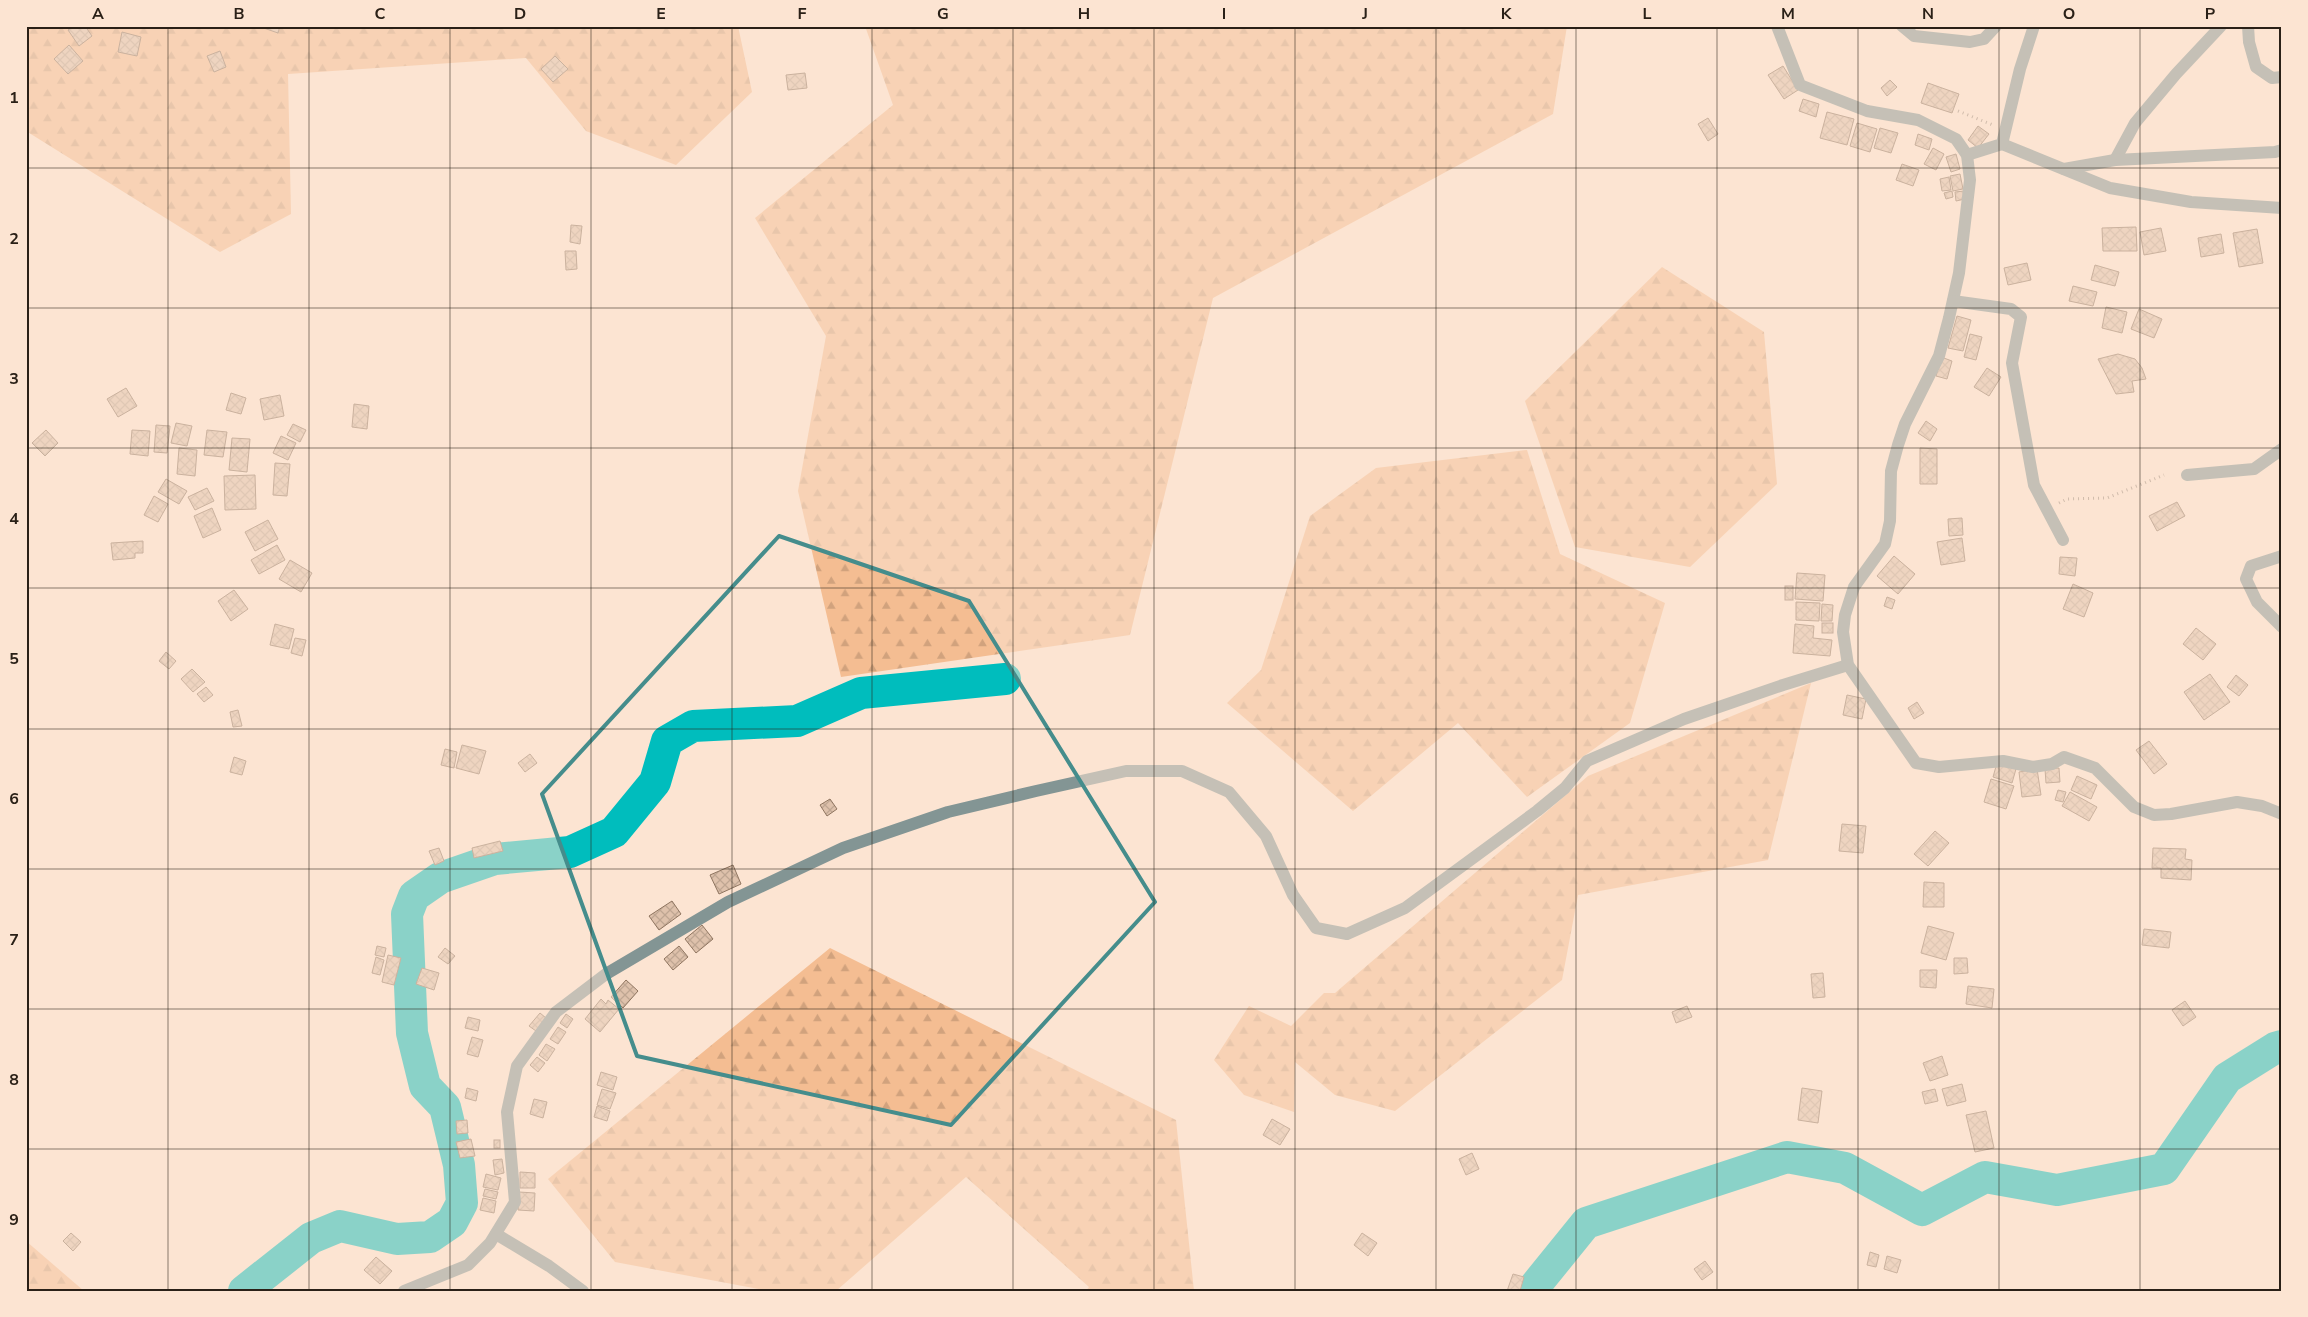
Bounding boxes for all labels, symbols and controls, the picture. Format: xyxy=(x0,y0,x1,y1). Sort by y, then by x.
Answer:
text: A xyxy=(92,3,104,25)
text: B xyxy=(233,3,245,25)
text: C xyxy=(375,3,386,25)
text: D xyxy=(514,3,526,25)
text: E xyxy=(656,3,666,25)
text: F xyxy=(798,3,807,25)
text: G xyxy=(937,3,949,25)
text: H xyxy=(1078,3,1090,25)
text: I xyxy=(1222,3,1226,25)
text: J xyxy=(1361,3,1368,25)
text: K xyxy=(1501,3,1513,25)
text: L xyxy=(1643,3,1652,25)
text: M xyxy=(1781,3,1795,25)
text: N xyxy=(1922,3,1934,25)
text: O xyxy=(2063,3,2075,25)
text: P xyxy=(2205,3,2215,25)
text: 1 xyxy=(9,87,19,109)
text: 2 xyxy=(9,228,19,250)
text: 3 xyxy=(9,368,19,390)
text: 4 xyxy=(9,508,19,530)
text: 5 xyxy=(9,648,19,670)
text: 6 xyxy=(9,788,19,810)
text: 7 xyxy=(9,929,19,951)
text: 8 xyxy=(9,1069,19,1091)
text: 9 xyxy=(9,1209,19,1231)

